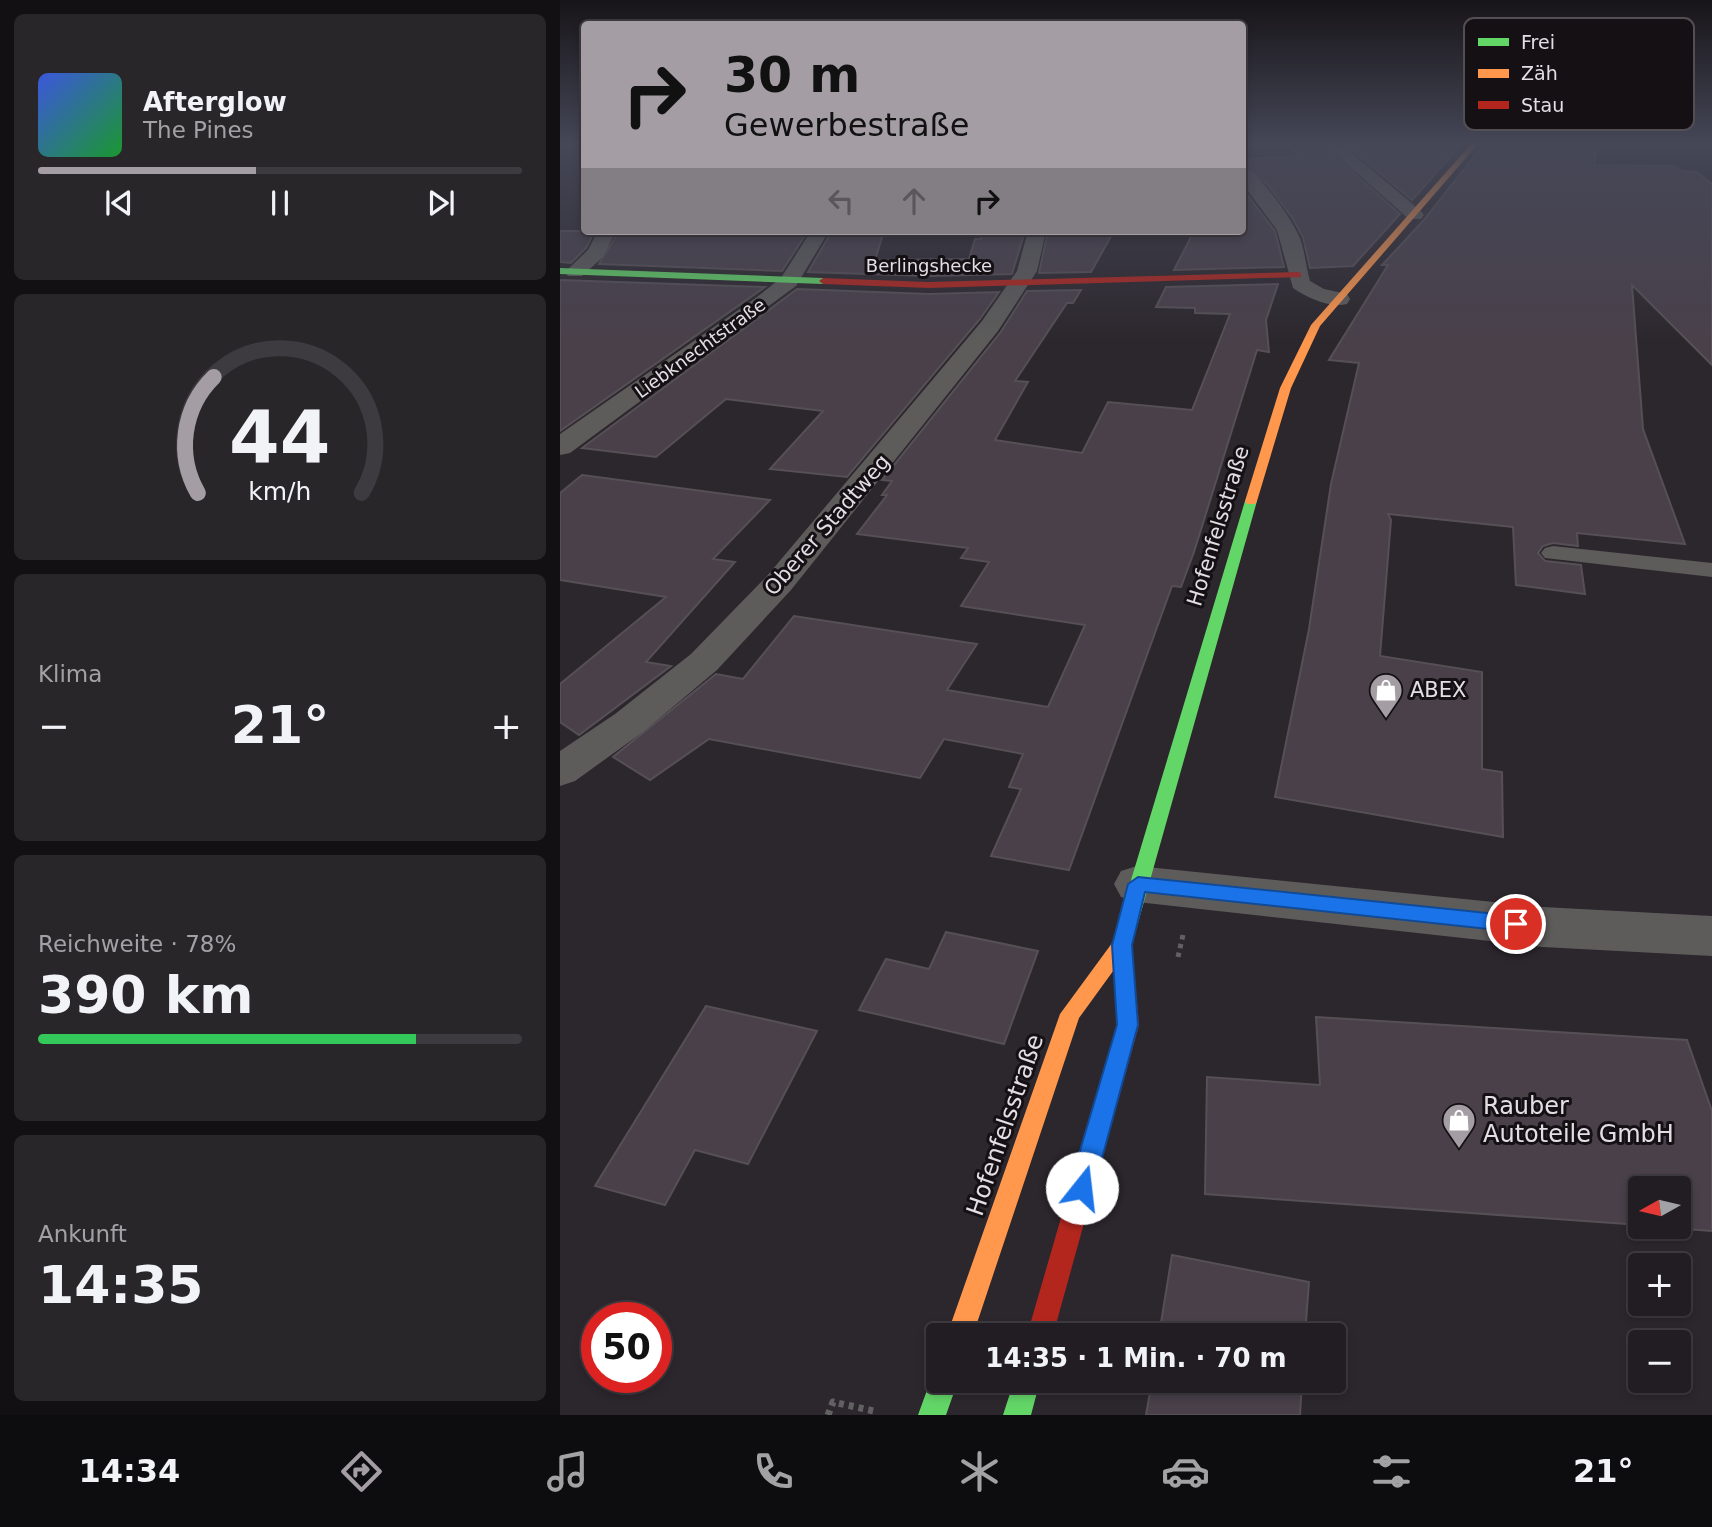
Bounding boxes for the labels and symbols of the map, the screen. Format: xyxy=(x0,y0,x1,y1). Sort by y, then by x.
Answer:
legend xyxy=(1464,18,1694,130)
text: Frei xyxy=(1521,31,1555,53)
text: Zäh xyxy=(1521,62,1558,84)
text: Stau xyxy=(1521,94,1564,116)
street label: Berlingshecke xyxy=(866,255,992,276)
street label: Liebknechtstraße xyxy=(631,294,769,402)
street label: Hofenfelsstraße xyxy=(1182,443,1254,609)
street label: Oberer Stadtweg xyxy=(759,450,895,600)
shop icon: ABEX xyxy=(1367,671,1405,720)
place label: ABEX xyxy=(1410,678,1466,702)
pin xyxy=(1486,894,1546,954)
street label: Hofenfelsstraße xyxy=(961,1031,1049,1219)
place label: Rauber Autoteile GmbH xyxy=(1483,1092,1674,1148)
shop icon: Rauber Autoteile GmbH xyxy=(1440,1101,1478,1150)
position arrow xyxy=(1045,1151,1119,1225)
north arrow xyxy=(1628,1176,1690,1239)
speed limit sign: 50 xyxy=(581,1302,672,1393)

